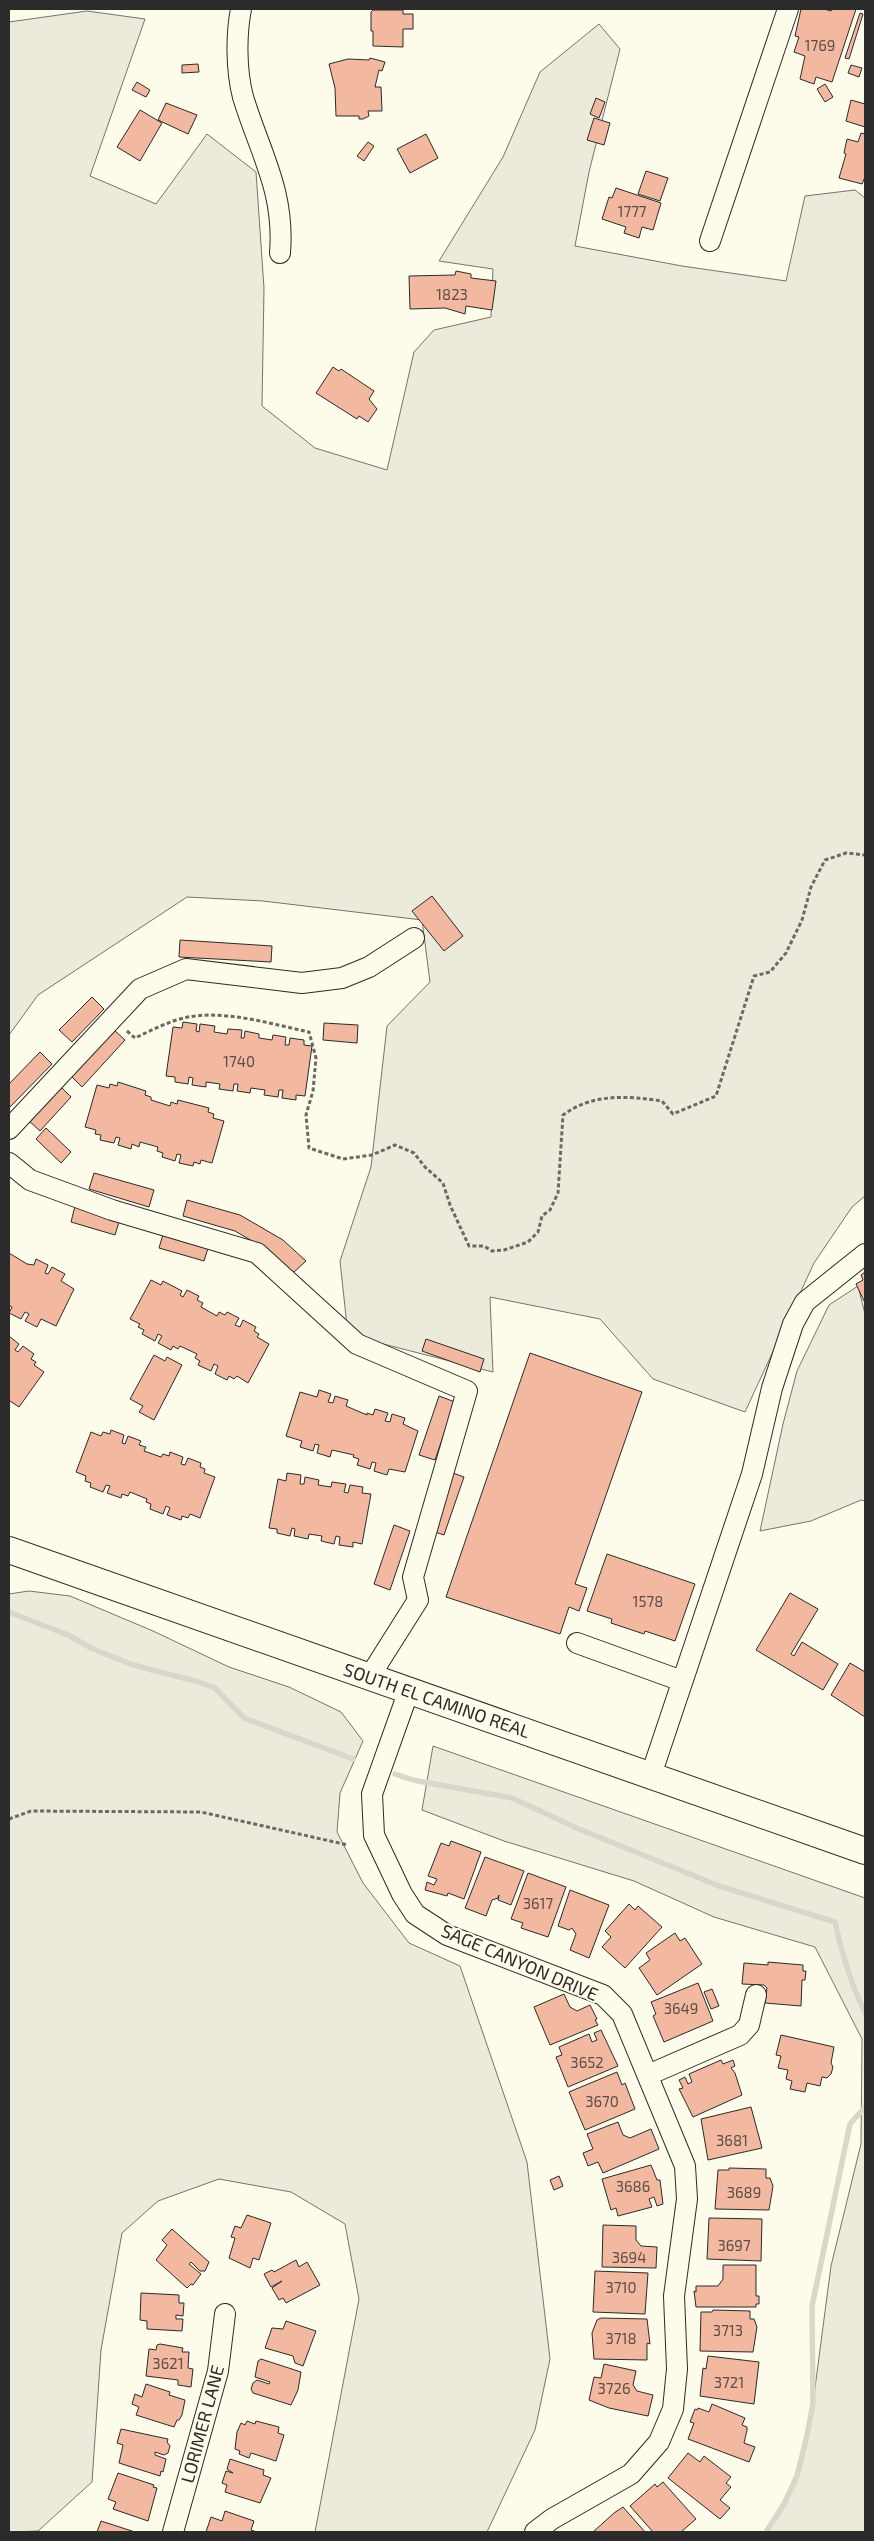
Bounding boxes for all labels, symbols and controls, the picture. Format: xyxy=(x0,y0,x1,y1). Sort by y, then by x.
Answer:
house number: 1769 xyxy=(805,36,835,54)
house number: 1777 xyxy=(617,202,647,220)
house number: 1823 xyxy=(436,285,468,303)
house number: 1740 xyxy=(223,1052,255,1070)
house number: 1578 xyxy=(633,1592,663,1610)
street label: SOUTH EL CAMINO REAL xyxy=(341,1658,533,1742)
house number: 3617 xyxy=(523,1894,554,1912)
street label: SAGE CANYON DRIVE xyxy=(438,1919,602,2005)
house number: 3649 xyxy=(664,1999,698,2017)
house number: 3652 xyxy=(570,2053,604,2071)
house number: 3670 xyxy=(585,2092,619,2110)
house number: 3681 xyxy=(716,2131,748,2149)
house number: 3686 xyxy=(616,2177,650,2195)
house number: 3689 xyxy=(727,2183,761,2201)
house number: 3697 xyxy=(717,2236,751,2254)
house number: 3694 xyxy=(612,2248,646,2266)
house number: 3710 xyxy=(605,2278,637,2296)
house number: 3713 xyxy=(713,2321,743,2339)
house number: 3718 xyxy=(605,2329,637,2347)
house number: 3621 xyxy=(152,2354,184,2372)
street label: LORIMER LANE xyxy=(176,2363,228,2485)
house number: 3721 xyxy=(714,2373,744,2391)
house number: 3726 xyxy=(597,2379,631,2397)

